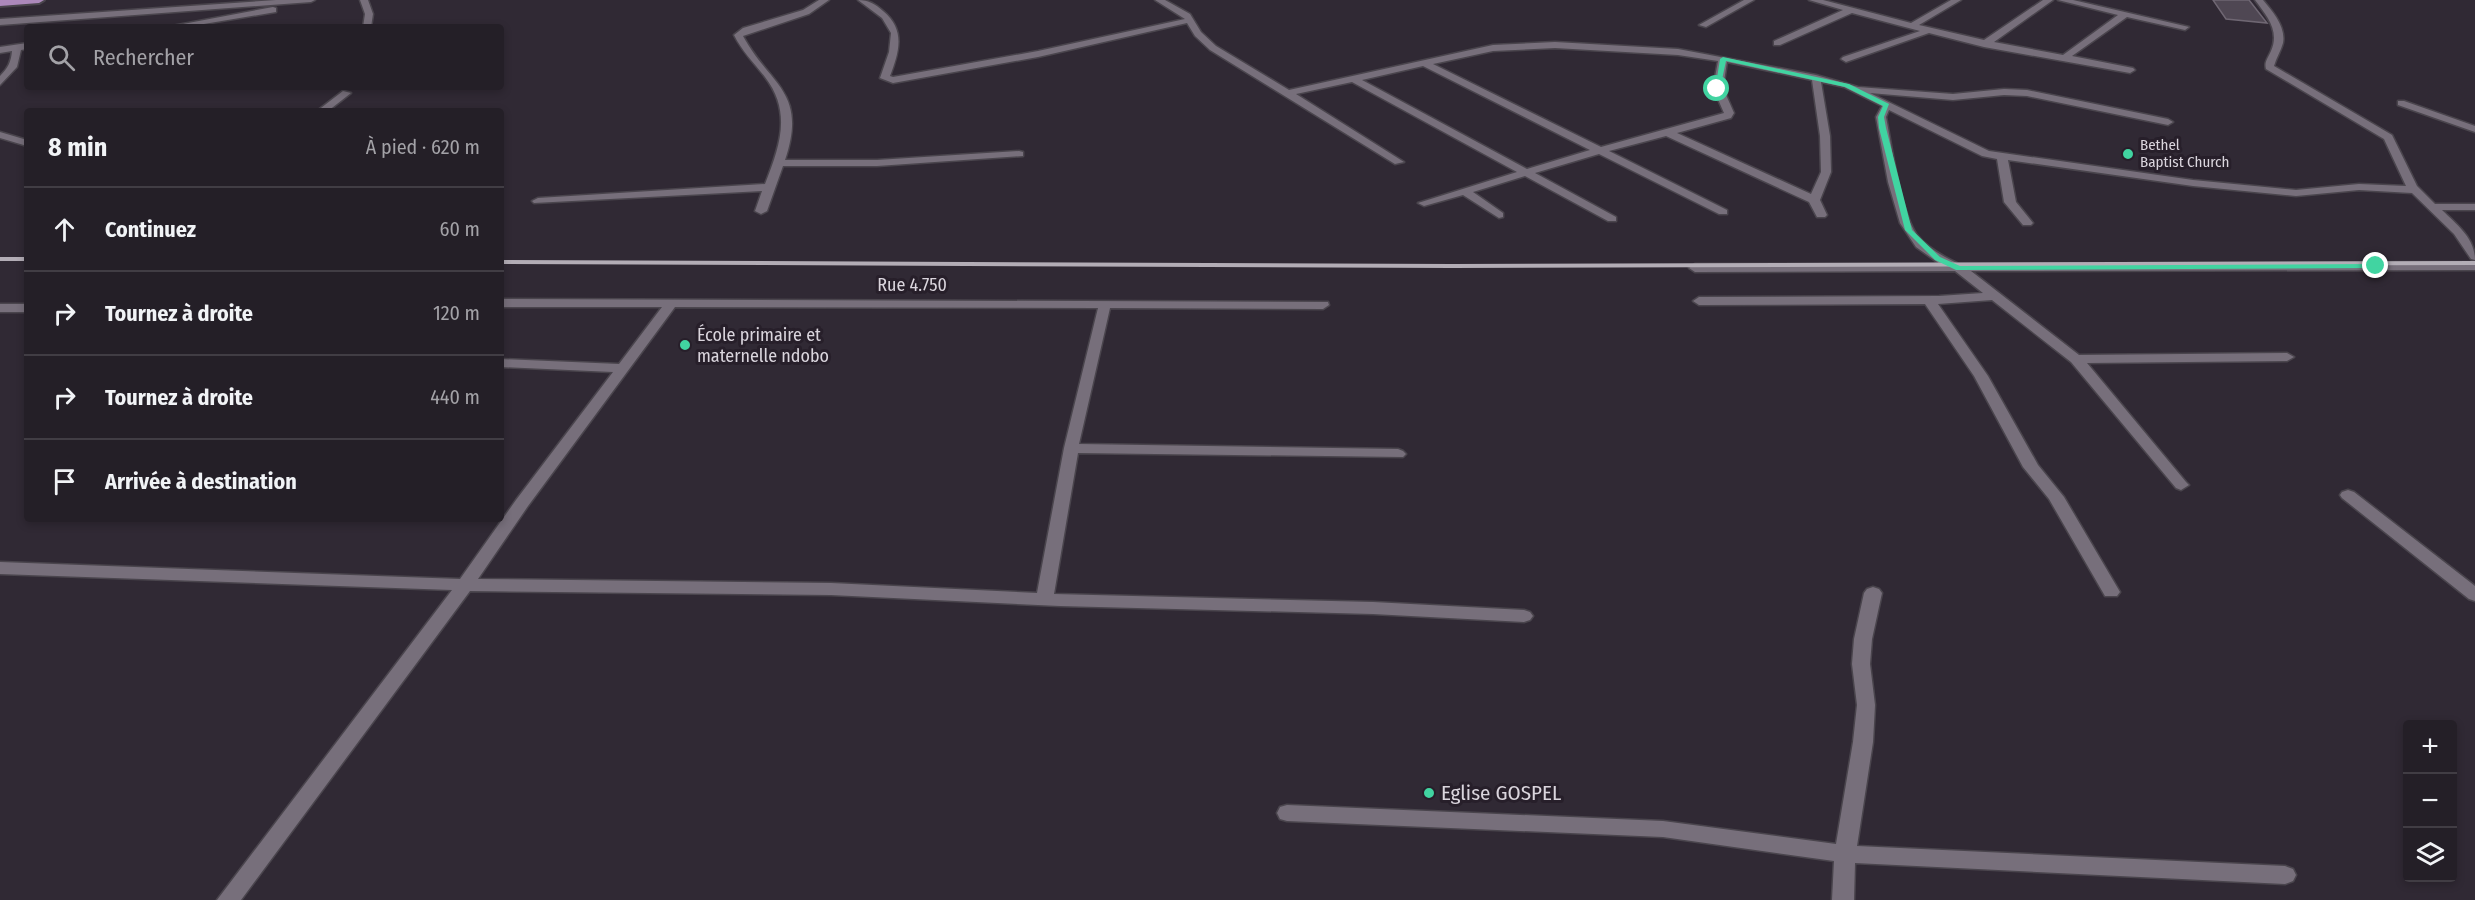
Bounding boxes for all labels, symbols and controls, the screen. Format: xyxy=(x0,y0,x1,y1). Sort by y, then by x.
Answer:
search box xyxy=(24,24,504,90)
icon: search xyxy=(45,41,78,74)
text: Rechercher xyxy=(93,44,194,71)
route start xyxy=(1703,75,1729,101)
text: 8 min xyxy=(48,132,107,163)
text: À pied · 620 m xyxy=(366,135,480,159)
place label: Bethel Baptist Church xyxy=(2140,136,2229,171)
marker: Bethel Baptist Church xyxy=(2121,147,2135,161)
icon: ahead xyxy=(48,213,81,246)
text: Continuez xyxy=(105,216,196,243)
text: 60 m xyxy=(440,217,480,241)
route end xyxy=(2362,252,2388,278)
street label: Rue 4.750 xyxy=(877,274,947,296)
icon: right xyxy=(48,297,81,330)
text: Tournez à droite xyxy=(105,300,253,327)
text: 120 m xyxy=(433,301,480,325)
place label: École primaire et maternelle ndobo xyxy=(697,323,829,367)
marker: École primaire et maternelle ndobo xyxy=(678,338,692,352)
icon: right xyxy=(48,381,81,414)
text: Tournez à droite xyxy=(105,384,253,411)
text: 440 m xyxy=(430,385,480,409)
icon: arrive xyxy=(48,465,81,498)
text: Arrivée à destination xyxy=(105,468,297,495)
map controls xyxy=(2403,720,2457,882)
button: + xyxy=(2403,720,2457,774)
button: − xyxy=(2403,774,2457,828)
place label: Eglise GOSPEL xyxy=(1441,780,1562,806)
marker: Eglise GOSPEL xyxy=(1422,786,1436,800)
button: layers xyxy=(2403,828,2457,882)

